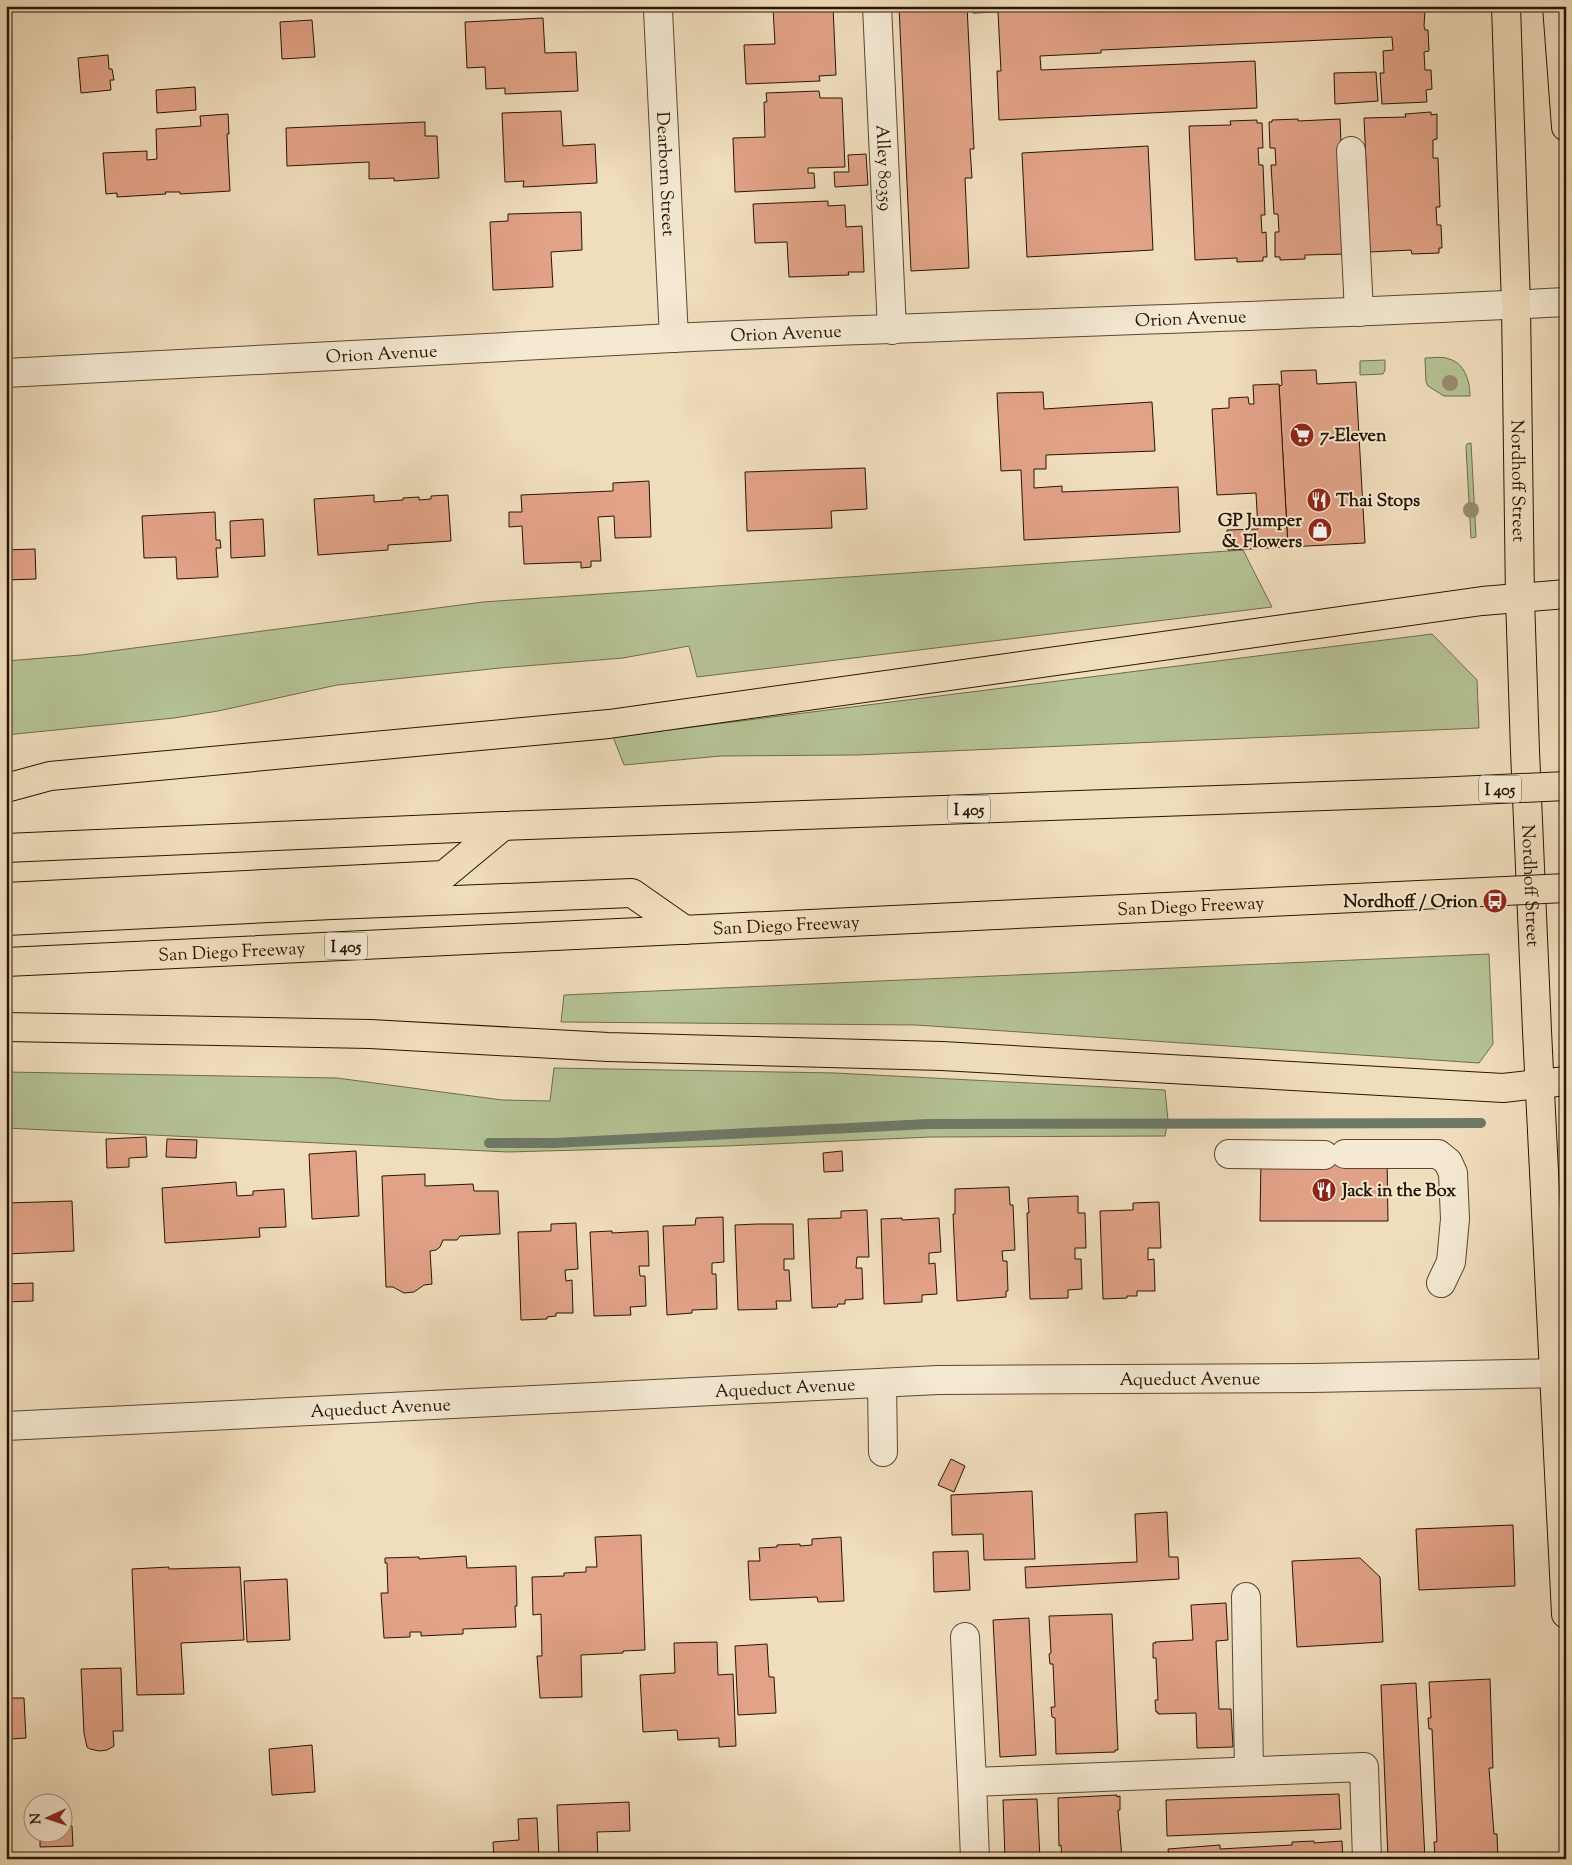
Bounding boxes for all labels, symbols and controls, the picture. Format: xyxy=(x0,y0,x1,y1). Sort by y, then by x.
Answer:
street label: Dearborn Street xyxy=(648,111,680,237)
street label: Alley 80359 xyxy=(868,124,897,212)
street label: Orion Avenue xyxy=(1135,305,1247,335)
street label: Orion Avenue xyxy=(730,320,842,350)
street label: Orion Avenue xyxy=(325,339,438,372)
street label: Nordhoff Street xyxy=(1503,419,1530,542)
supermarket icon: 7-Eleven xyxy=(1289,422,1315,448)
place label: 7-Eleven xyxy=(1320,424,1387,450)
restaurant icon: Thai Stops xyxy=(1306,487,1332,513)
place label: Thai Stops xyxy=(1336,489,1420,515)
place label: GP Jumper & Flowers xyxy=(1218,509,1302,556)
shop icon: GP Jumper & Flowers xyxy=(1307,517,1333,543)
road number: I 405 xyxy=(1479,776,1521,802)
road number: I 405 xyxy=(948,796,990,822)
street label: Nordhoff Street xyxy=(1513,824,1544,947)
bus stop icon: Nordhoff / Orion xyxy=(1482,888,1508,914)
place label: Nordhoff / Orion xyxy=(1343,890,1478,916)
street label: San Diego Freeway xyxy=(1117,891,1265,924)
street label: San Diego Freeway xyxy=(712,911,860,943)
road number: I 405 xyxy=(325,932,367,959)
street label: San Diego Freeway xyxy=(158,937,306,970)
restaurant icon: Jack in the Box xyxy=(1311,1177,1337,1203)
place label: Jack in the Box xyxy=(1340,1179,1456,1205)
street label: Aqueduct Avenue xyxy=(1119,1367,1260,1394)
street label: Aqueduct Avenue xyxy=(714,1373,856,1406)
street label: Aqueduct Avenue xyxy=(310,1393,452,1426)
north arrow xyxy=(22,1792,72,1842)
text: N xyxy=(27,1812,47,1825)

